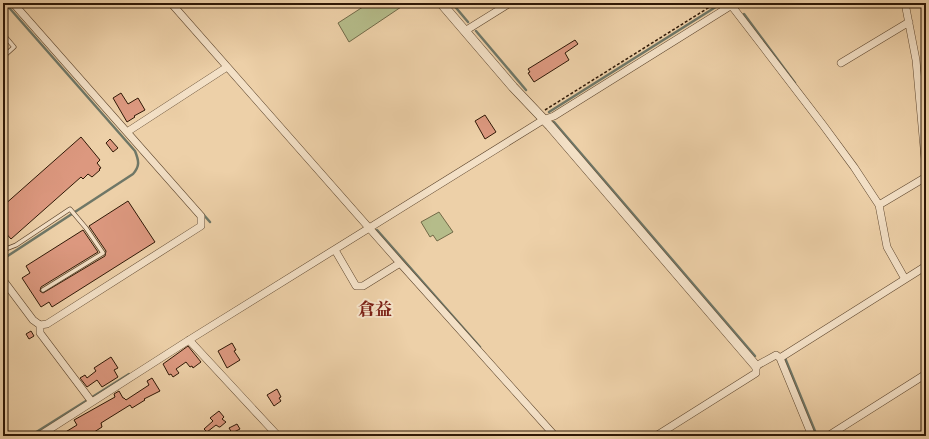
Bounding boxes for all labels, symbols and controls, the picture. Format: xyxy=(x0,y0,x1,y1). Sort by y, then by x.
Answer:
district label: 倉益 xyxy=(358,299,392,320)

